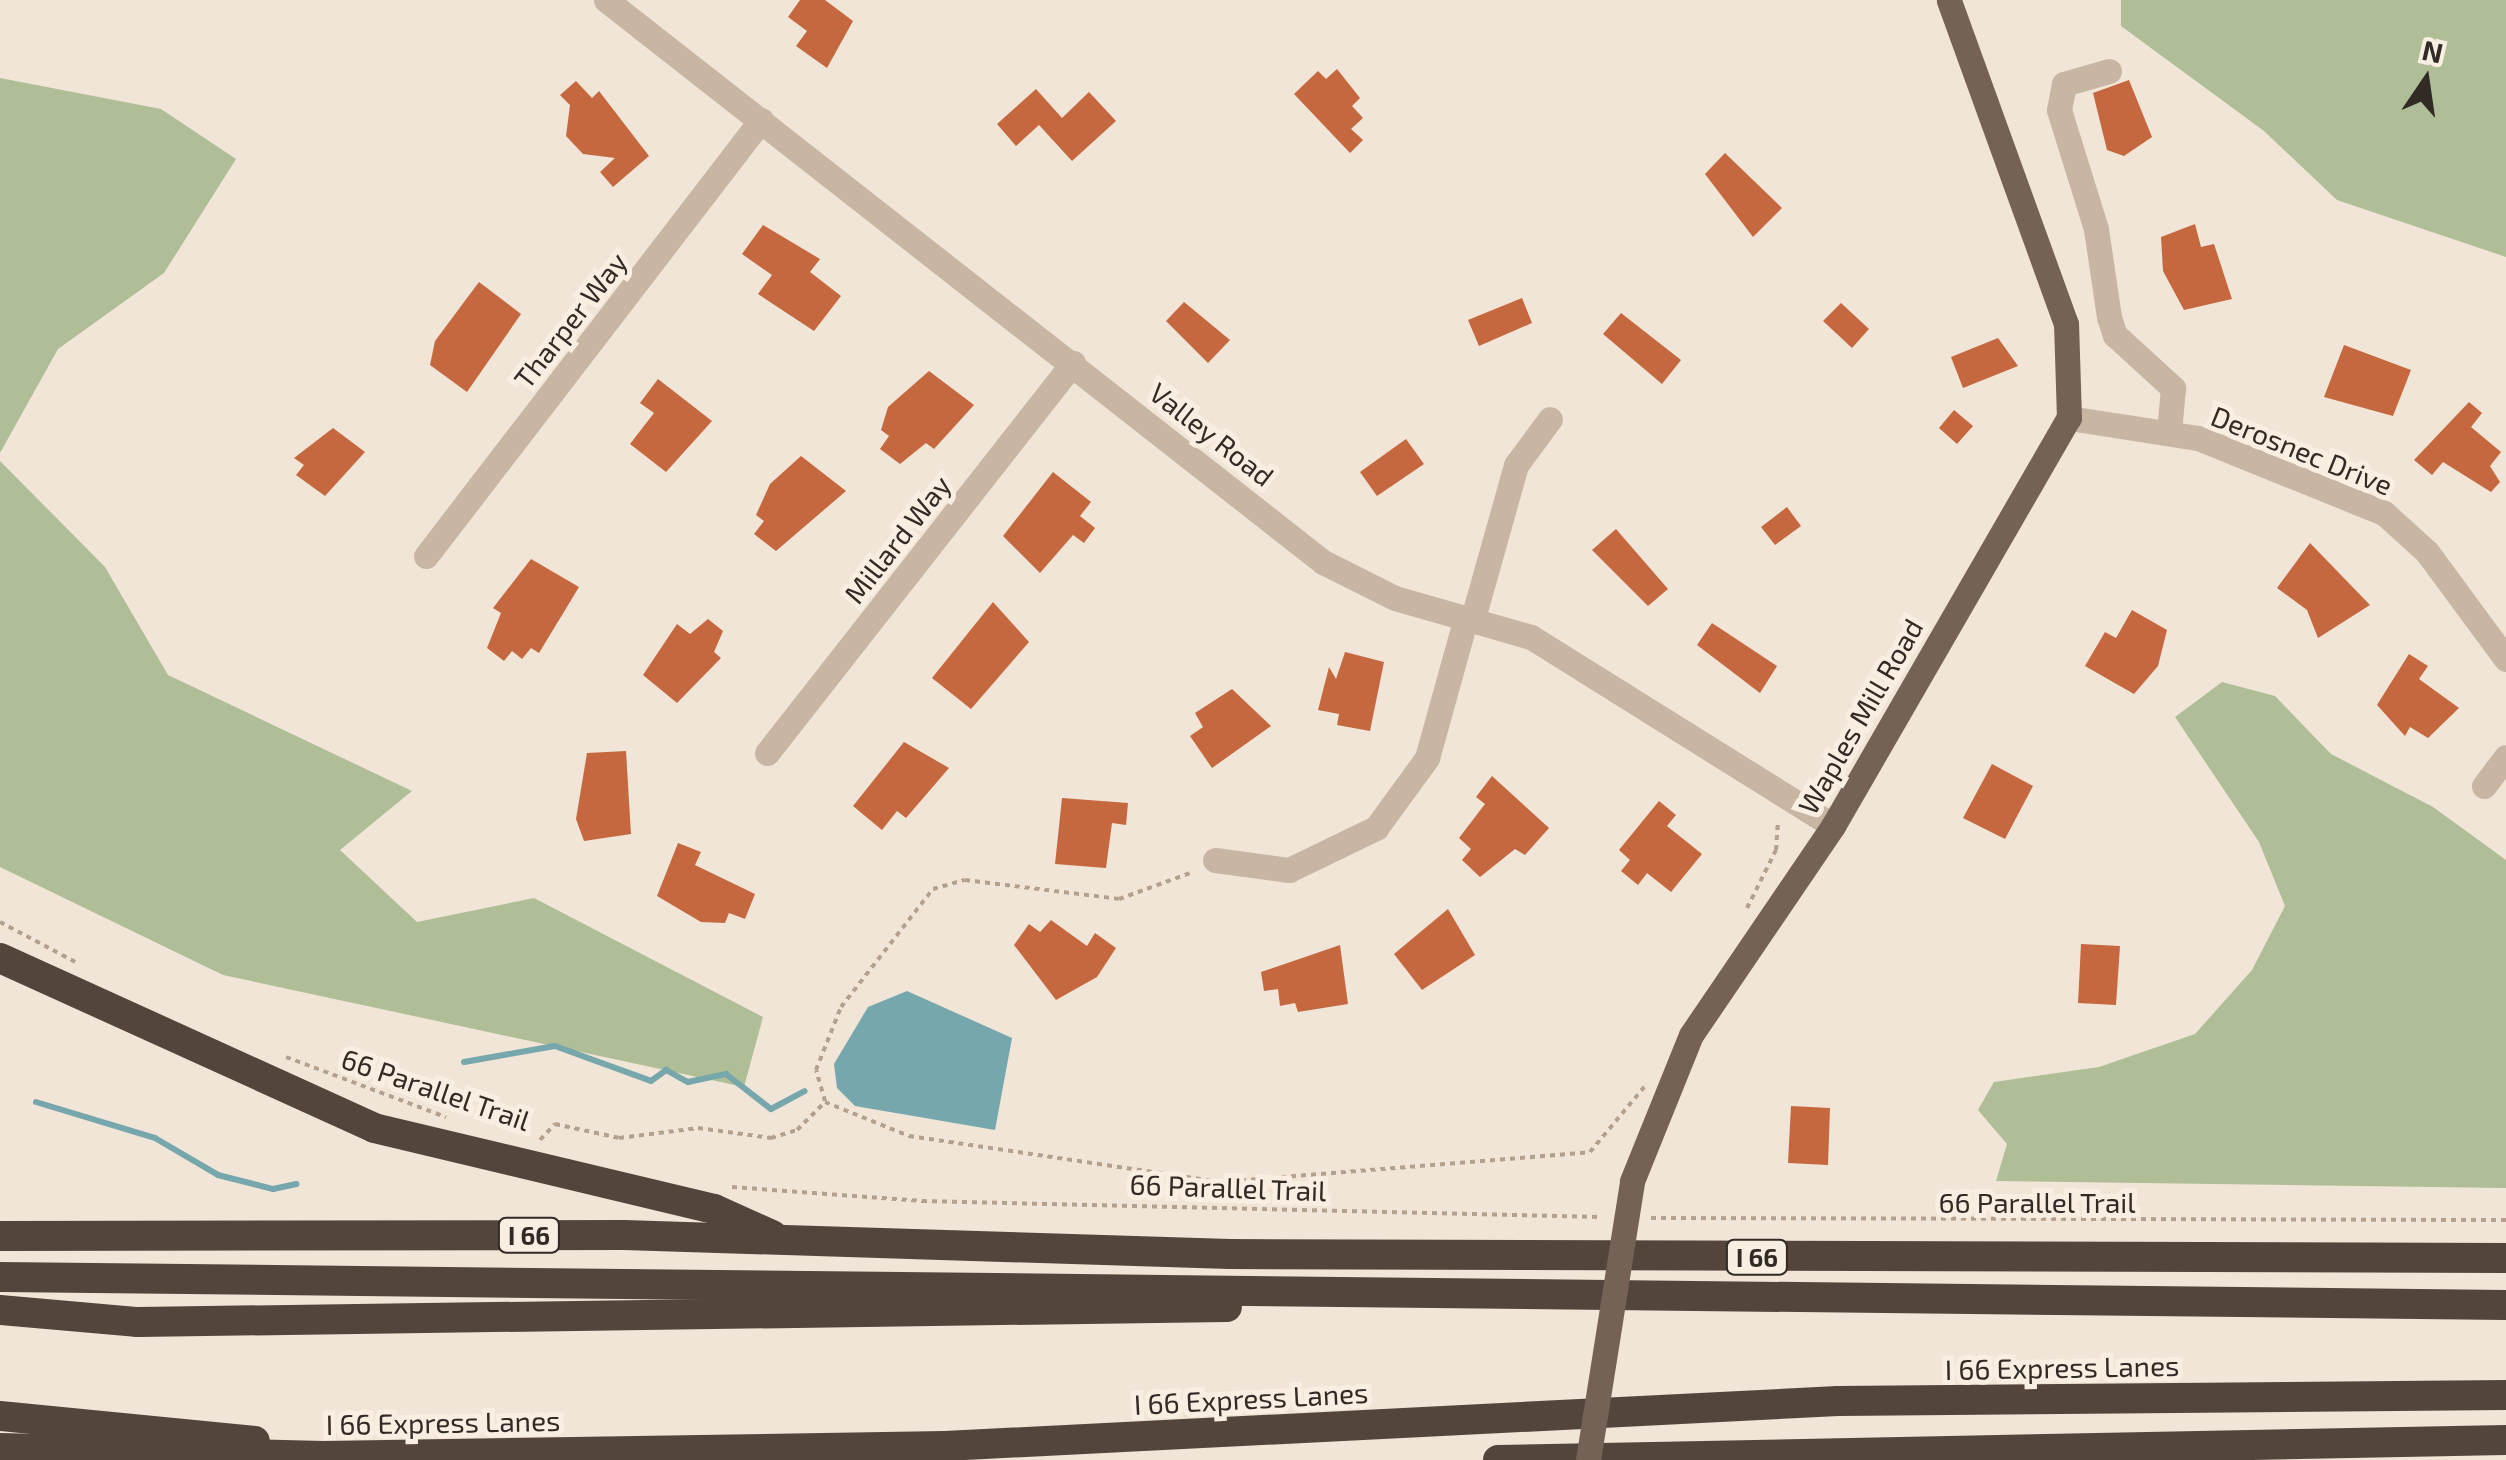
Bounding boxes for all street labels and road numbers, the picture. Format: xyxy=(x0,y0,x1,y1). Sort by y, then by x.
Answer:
street label: Tharper Way xyxy=(506,245,634,395)
street label: Valley Road xyxy=(1143,375,1281,493)
street label: Derosnec Drive xyxy=(2207,398,2397,502)
street label: Millard Way xyxy=(837,468,957,610)
street label: Waples Mill Road xyxy=(1790,612,1930,820)
street label: 66 Parallel Trail xyxy=(337,1041,535,1137)
street label: 66 Parallel Trail xyxy=(1128,1167,1328,1207)
street label: 66 Parallel Trail xyxy=(1938,1185,2136,1219)
road number: I 66 xyxy=(496,1215,562,1255)
road number: I 66 xyxy=(1724,1237,1790,1277)
street label: I 66 Express Lanes xyxy=(1945,1348,2179,1386)
street label: I 66 Express Lanes xyxy=(1133,1375,1369,1421)
street label: I 66 Express Lanes xyxy=(326,1403,560,1441)

